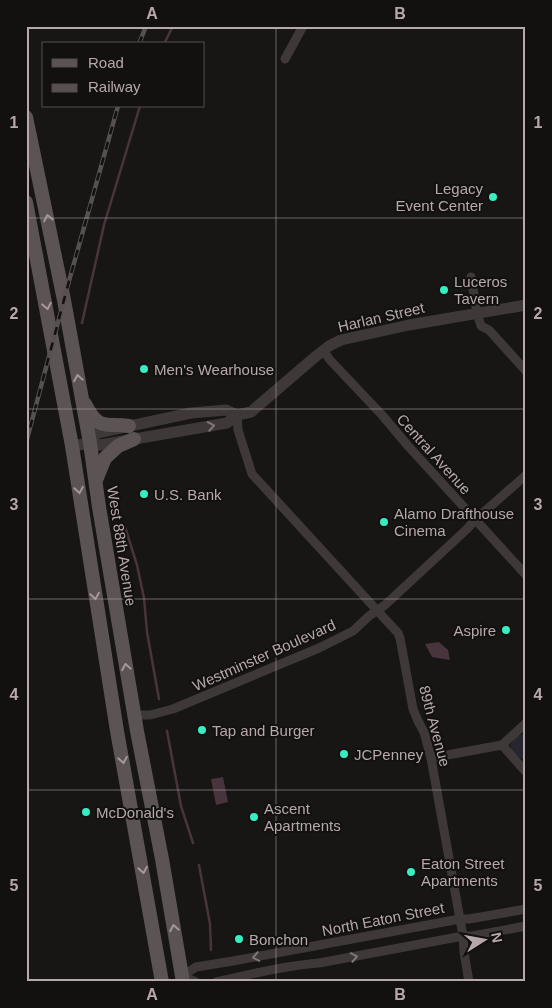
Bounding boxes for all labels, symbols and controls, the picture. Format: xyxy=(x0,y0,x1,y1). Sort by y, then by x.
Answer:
text: A xyxy=(146,5,158,22)
text: B xyxy=(394,5,406,22)
legend xyxy=(42,42,205,108)
text: Road xyxy=(88,54,124,71)
text: Railway xyxy=(88,78,141,95)
text: 1 xyxy=(10,114,19,131)
text: 1 xyxy=(534,114,543,131)
place label: Legacy Event Center xyxy=(395,180,483,214)
marker: Legacy Event Center xyxy=(487,191,499,203)
one-way arrow xyxy=(43,213,54,222)
place label: Luceros Tavern xyxy=(454,273,507,307)
marker: Luceros Tavern xyxy=(438,284,450,296)
street label: Harlan Street xyxy=(336,299,427,335)
one-way arrow xyxy=(41,302,51,311)
text: 2 xyxy=(10,305,19,322)
text: 2 xyxy=(534,305,543,322)
place label: Men's Wearhouse xyxy=(154,361,274,378)
marker: Men's Wearhouse xyxy=(138,363,150,375)
one-way arrow xyxy=(73,373,84,382)
street label: Central Avenue xyxy=(393,410,475,498)
one-way arrow xyxy=(207,422,215,432)
street label: West 88th Avenue xyxy=(104,485,140,607)
one-way arrow xyxy=(73,486,84,494)
place label: U.S. Bank xyxy=(154,486,222,503)
marker: U.S. Bank xyxy=(138,488,150,500)
text: 3 xyxy=(10,496,19,513)
text: 3 xyxy=(534,496,543,513)
place label: Alamo Drafthouse Cinema xyxy=(394,505,514,539)
marker: Alamo Drafthouse Cinema xyxy=(378,516,390,528)
one-way arrow xyxy=(90,591,100,600)
street label: Westminster Boulevard xyxy=(190,616,338,694)
place label: Aspire xyxy=(453,622,496,639)
marker: Aspire xyxy=(500,624,512,636)
one-way arrow xyxy=(121,662,131,671)
street label: 89th Avenue xyxy=(416,684,454,768)
text: 4 xyxy=(10,686,19,703)
text: 4 xyxy=(534,686,543,703)
place label: Tap and Burger xyxy=(212,722,315,739)
marker: Tap and Burger xyxy=(196,724,208,736)
place label: JCPenney xyxy=(354,746,424,763)
marker: JCPenney xyxy=(338,748,350,760)
one-way arrow xyxy=(117,756,127,765)
place label: Ascent Apartments xyxy=(264,800,341,834)
place label: McDonald's xyxy=(96,804,174,821)
marker: McDonald's xyxy=(80,806,92,818)
marker: Ascent Apartments xyxy=(248,811,260,823)
place label: Eaton Street Apartments xyxy=(421,855,505,889)
one-way arrow xyxy=(137,866,147,875)
marker: Eaton Street Apartments xyxy=(405,866,417,878)
text: 5 xyxy=(10,877,19,894)
text: 5 xyxy=(534,877,543,894)
street label: North Eaton Street xyxy=(320,899,446,939)
north arrow xyxy=(460,916,510,966)
one-way arrow xyxy=(170,924,180,933)
place label: Bonchon xyxy=(249,931,308,948)
text: N xyxy=(488,931,506,944)
marker: Bonchon xyxy=(233,933,245,945)
one-way arrow xyxy=(252,951,261,961)
one-way arrow xyxy=(350,952,359,962)
text: A xyxy=(146,986,158,1003)
text: B xyxy=(394,986,406,1003)

